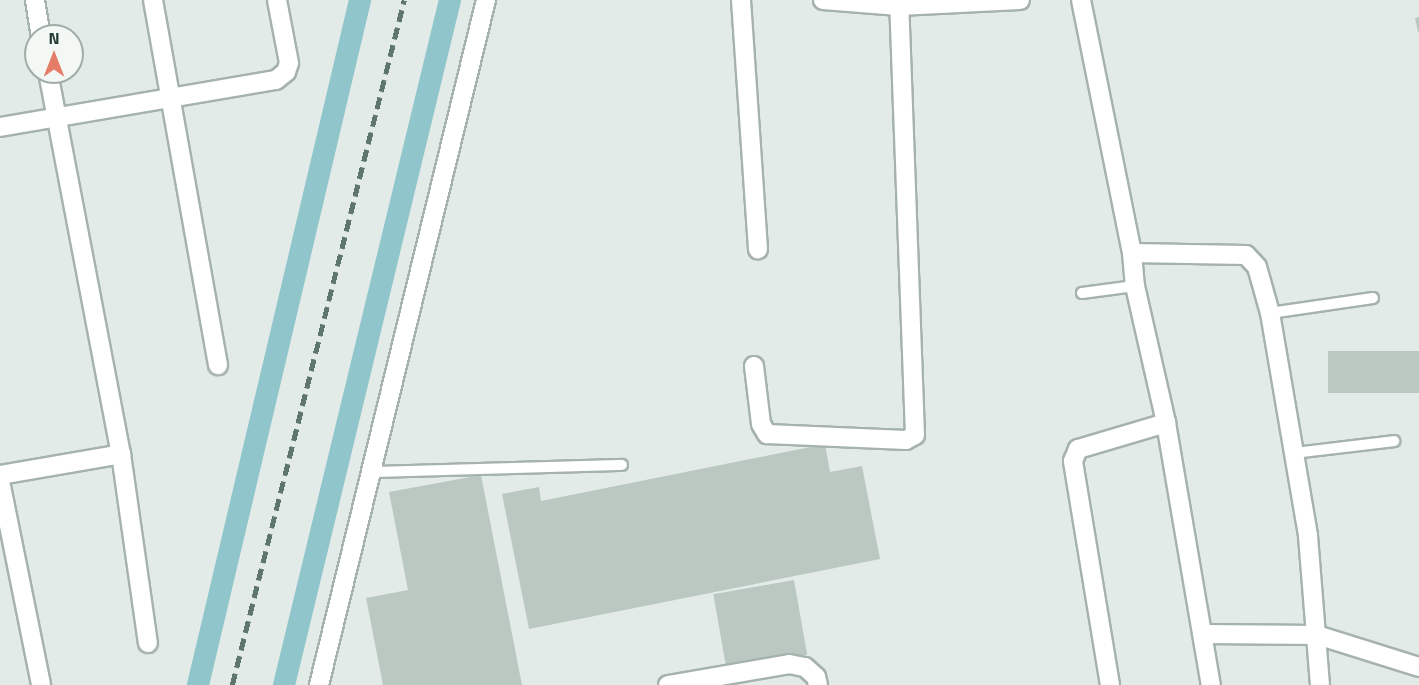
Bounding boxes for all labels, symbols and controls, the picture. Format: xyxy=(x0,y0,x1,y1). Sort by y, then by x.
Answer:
north arrow xyxy=(24,24,84,84)
text: N xyxy=(48,26,60,50)

